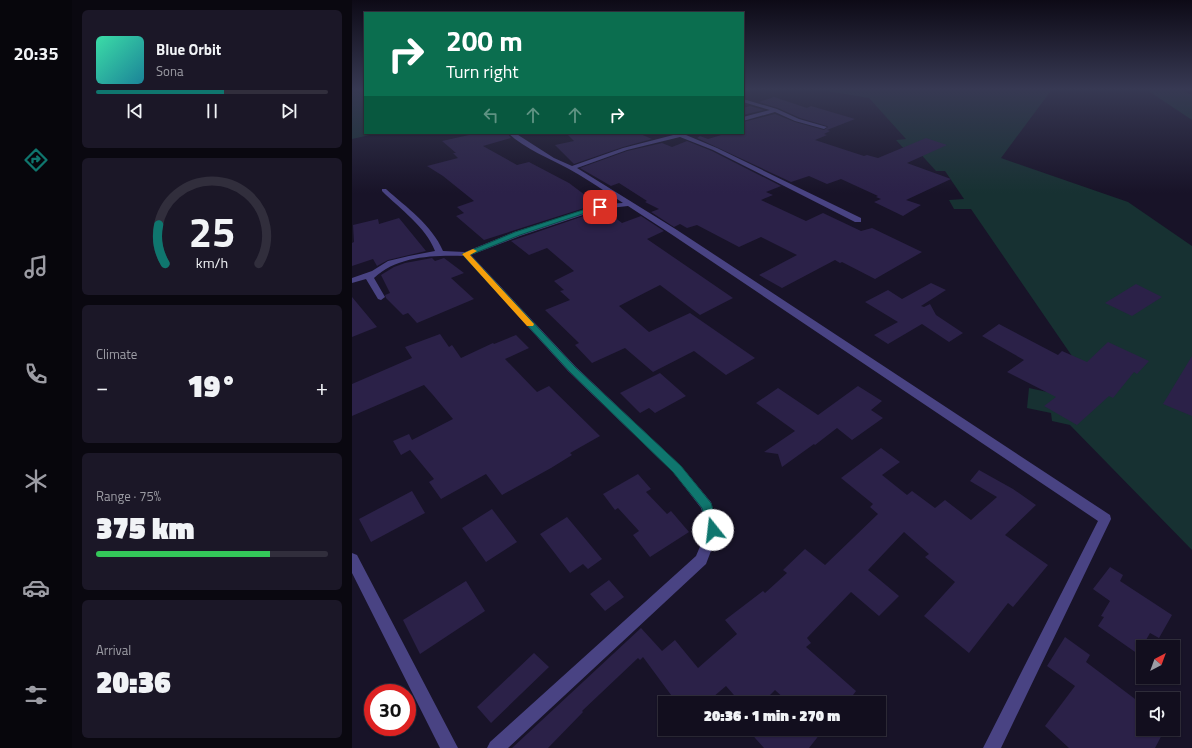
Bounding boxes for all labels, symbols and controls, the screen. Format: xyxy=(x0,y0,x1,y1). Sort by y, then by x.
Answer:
text: 200 m xyxy=(446,19,523,62)
icon: right xyxy=(380,28,432,80)
text: Blue Orbit xyxy=(156,38,221,61)
text: 20:35 xyxy=(14,40,58,67)
text: Turn right xyxy=(446,58,519,85)
text: Sona xyxy=(156,61,183,81)
icon: previous xyxy=(124,100,146,122)
icon: pause xyxy=(201,100,223,122)
icon: next xyxy=(278,100,300,122)
icon: left xyxy=(480,104,502,126)
icon: ahead xyxy=(522,104,544,126)
icon: ahead xyxy=(564,104,586,126)
icon: right xyxy=(606,104,628,126)
icon: directions xyxy=(22,146,50,174)
pin xyxy=(583,190,617,224)
icon: arrive xyxy=(589,196,611,218)
text: 25 xyxy=(189,200,235,263)
text: km/h xyxy=(196,252,228,274)
icon: music xyxy=(22,253,50,281)
text: Climate xyxy=(96,344,137,364)
icon: phone xyxy=(22,360,50,388)
text: 19° xyxy=(187,363,237,409)
text: − xyxy=(96,370,108,404)
text: + xyxy=(316,370,328,404)
icon: climate xyxy=(22,467,50,495)
text: Range · 75% xyxy=(96,486,161,506)
text: 375 km xyxy=(96,505,194,551)
position arrow xyxy=(692,509,734,551)
icon: car xyxy=(22,574,50,602)
text: Arrival xyxy=(96,640,131,660)
north arrow xyxy=(1136,640,1180,684)
map controls xyxy=(1136,640,1180,736)
text: 20:36 xyxy=(96,659,171,705)
icon: filters xyxy=(22,681,50,709)
speed limit sign: 30 xyxy=(364,684,416,736)
button: sound xyxy=(1136,692,1180,736)
text: 20:36 · 1 min · 270 m xyxy=(704,704,840,727)

